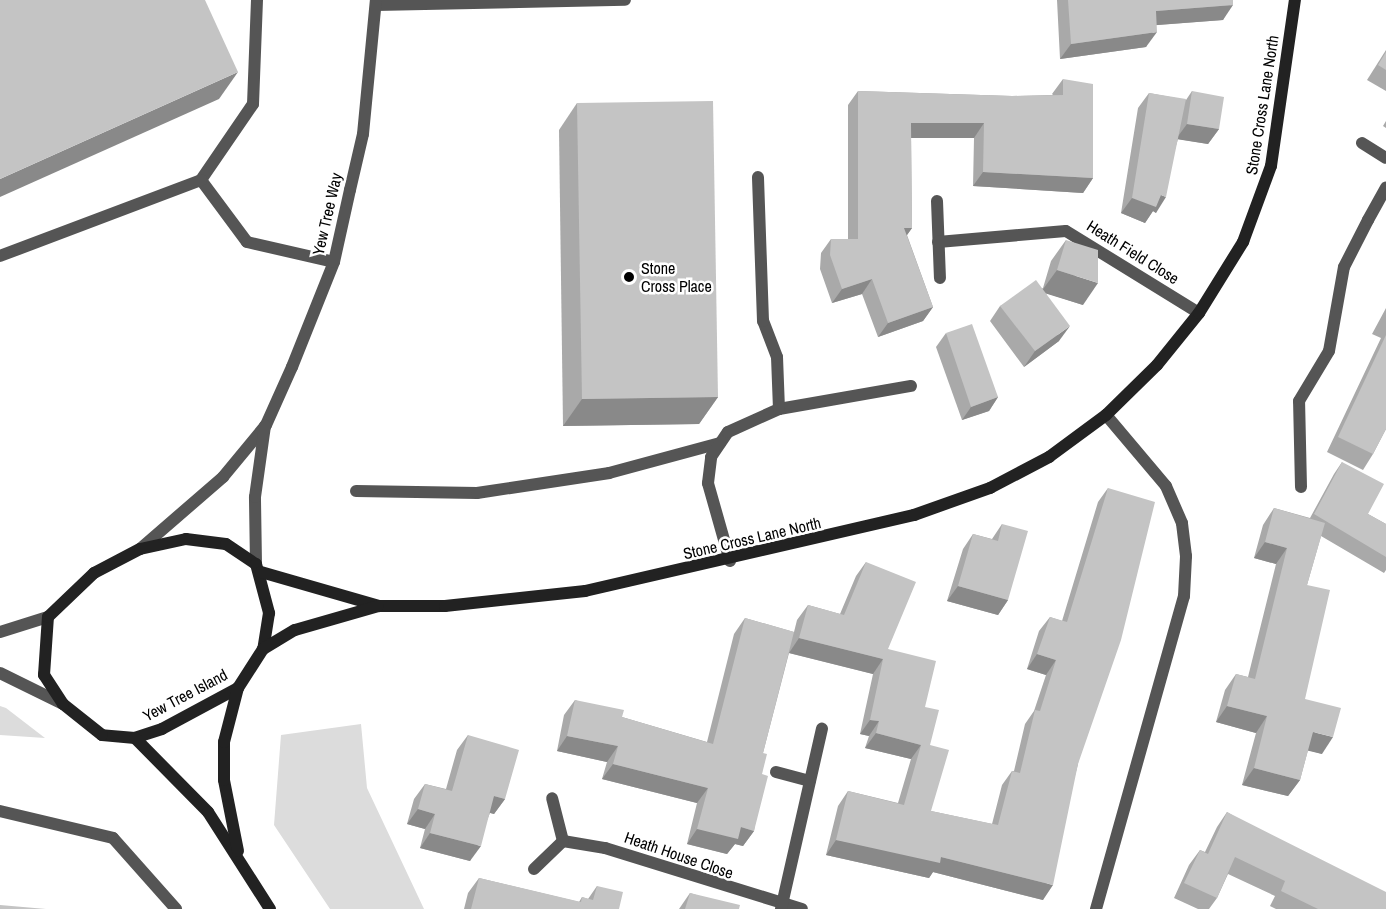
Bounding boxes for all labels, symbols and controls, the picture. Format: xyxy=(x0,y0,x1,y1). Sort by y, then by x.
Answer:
street label: Stone Cross Lane North xyxy=(1242,34,1282,176)
street label: Yew Tree Way xyxy=(308,171,346,257)
street label: Heath Field Close xyxy=(1083,216,1183,288)
place label: Stone Cross Place xyxy=(641,258,712,296)
marker: Stone Cross Place xyxy=(622,270,636,284)
street label: Stone Cross Lane North xyxy=(681,513,823,563)
street label: Yew Tree Island xyxy=(139,665,231,725)
street label: Heath House Close xyxy=(622,827,736,883)

